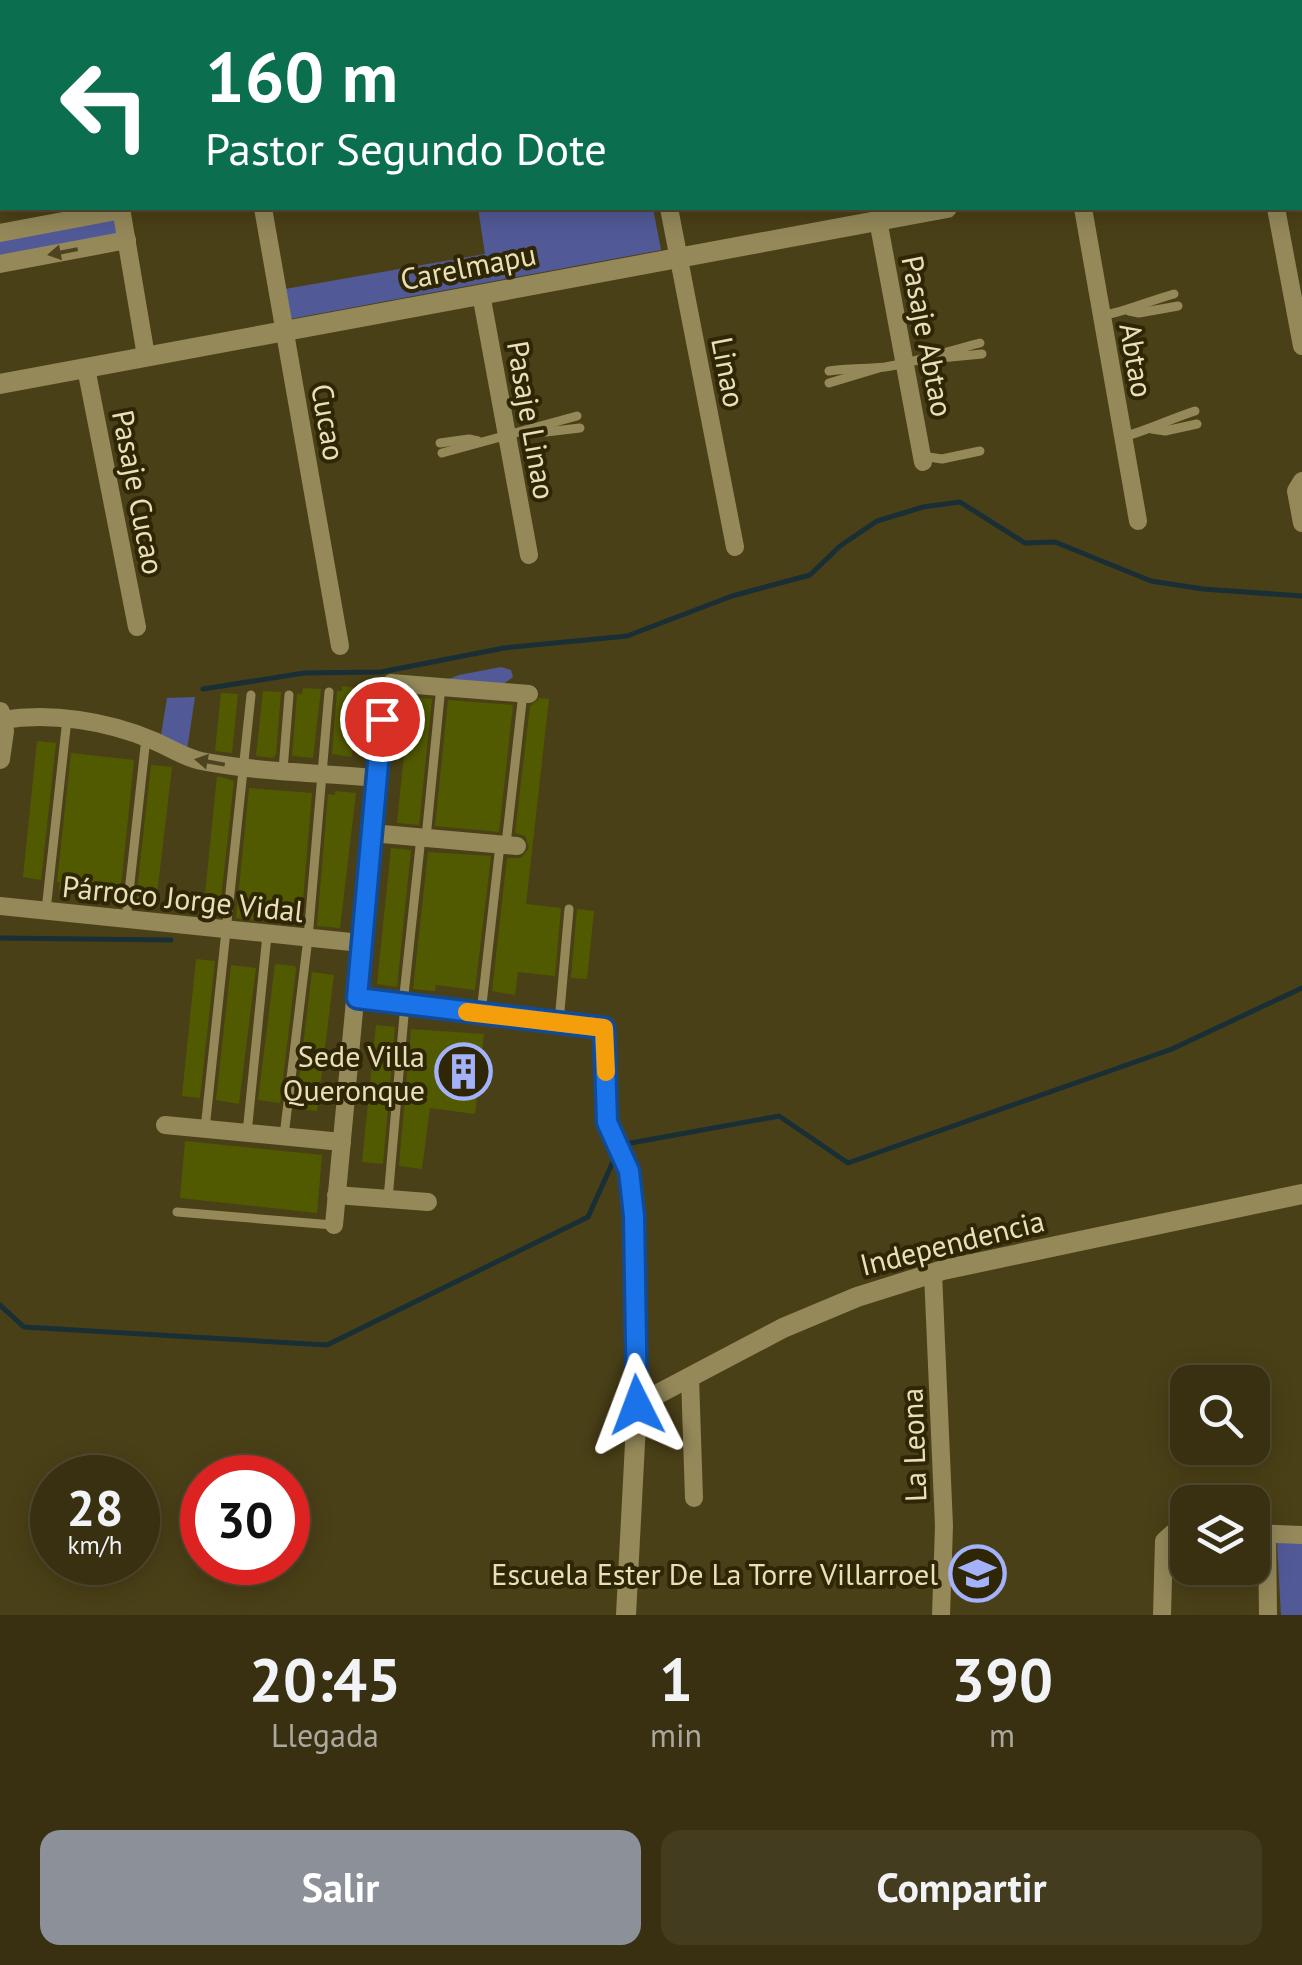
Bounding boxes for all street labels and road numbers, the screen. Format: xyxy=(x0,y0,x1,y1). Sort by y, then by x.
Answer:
street label: Carelmapu xyxy=(397,234,539,298)
street label: Pasaje Abtao xyxy=(893,252,963,420)
street label: Abtao xyxy=(1111,320,1163,400)
street label: Linao xyxy=(703,333,755,411)
street label: Pasaje Linao xyxy=(499,338,565,502)
street label: Cucao xyxy=(303,381,355,463)
street label: Pasaje Cucao xyxy=(104,406,174,578)
street label: Párroco Jorge Vidal xyxy=(60,866,306,930)
street label: Independencia xyxy=(856,1200,1048,1284)
street label: La Leona xyxy=(892,1387,934,1503)

